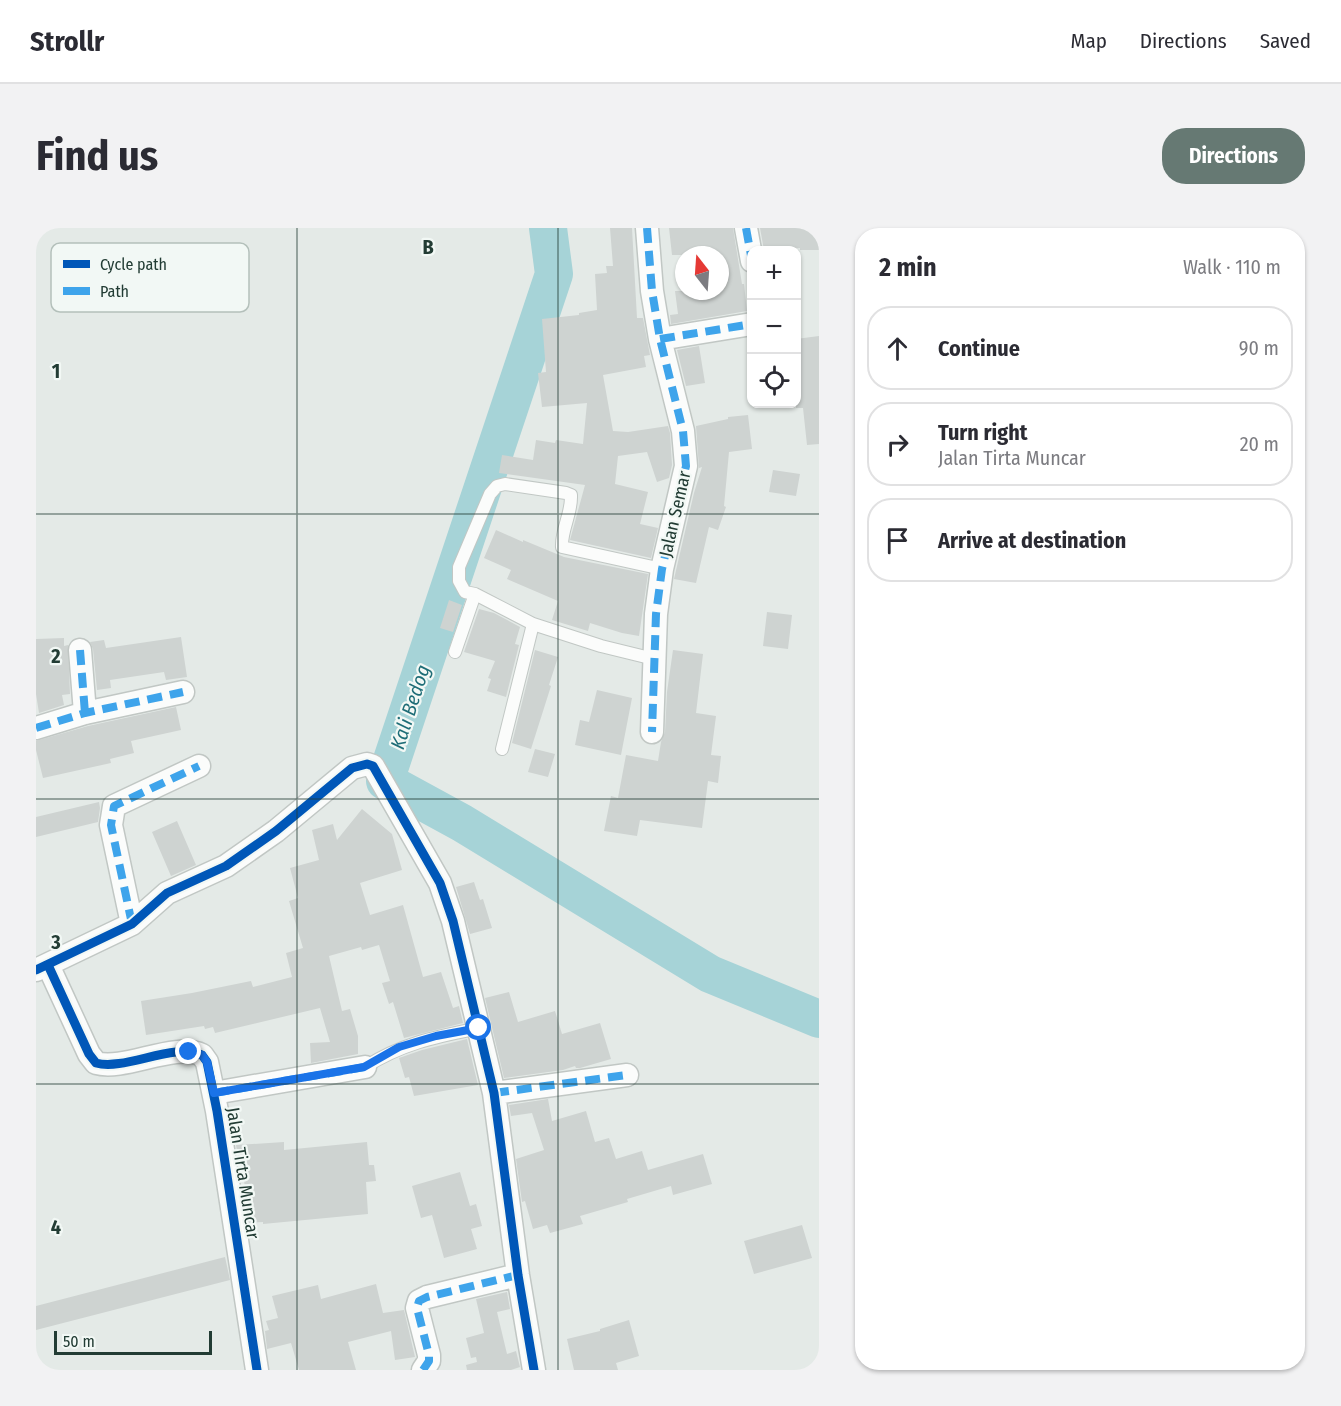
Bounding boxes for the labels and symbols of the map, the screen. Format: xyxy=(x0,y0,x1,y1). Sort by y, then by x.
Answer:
text: B xyxy=(422,235,434,259)
legend xyxy=(51,243,249,312)
north arrow xyxy=(675,246,729,300)
text: Cycle path xyxy=(100,255,167,274)
text: Path xyxy=(100,282,129,301)
text: 1 xyxy=(52,359,60,383)
street label: Jalan Semar xyxy=(654,468,696,559)
text: 2 xyxy=(50,644,61,668)
water label: Kali Bedog xyxy=(385,662,435,752)
text: 3 xyxy=(50,930,61,954)
route start xyxy=(465,1014,491,1040)
route end xyxy=(175,1038,201,1064)
street label: Jalan Tirta Muncar xyxy=(222,1106,264,1241)
text: 4 xyxy=(51,1215,61,1239)
scale bar xyxy=(54,1328,212,1356)

